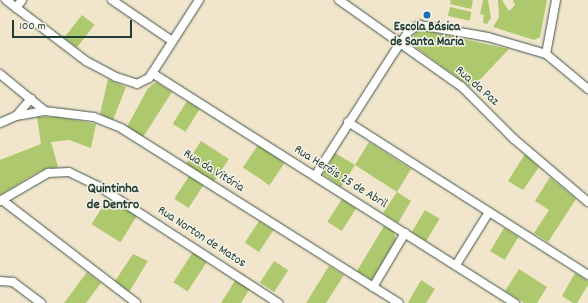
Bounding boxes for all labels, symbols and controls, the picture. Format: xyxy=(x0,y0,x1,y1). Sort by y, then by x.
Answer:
marker: Escola Básica de Santa Maria xyxy=(422,10,432,20)
scale bar xyxy=(14,12,134,38)
text: 100 m xyxy=(19,18,46,35)
place label: Escola Básica de Santa Maria xyxy=(390,21,464,52)
street label: Rua da Paz xyxy=(451,64,501,110)
street label: Rua Heróis 25 de Abril xyxy=(290,143,390,213)
street label: Rua da Vitória xyxy=(180,147,246,197)
district label: Quintinha de Dentro xyxy=(87,181,139,214)
street label: Rua Norton de Matos xyxy=(154,204,248,272)

